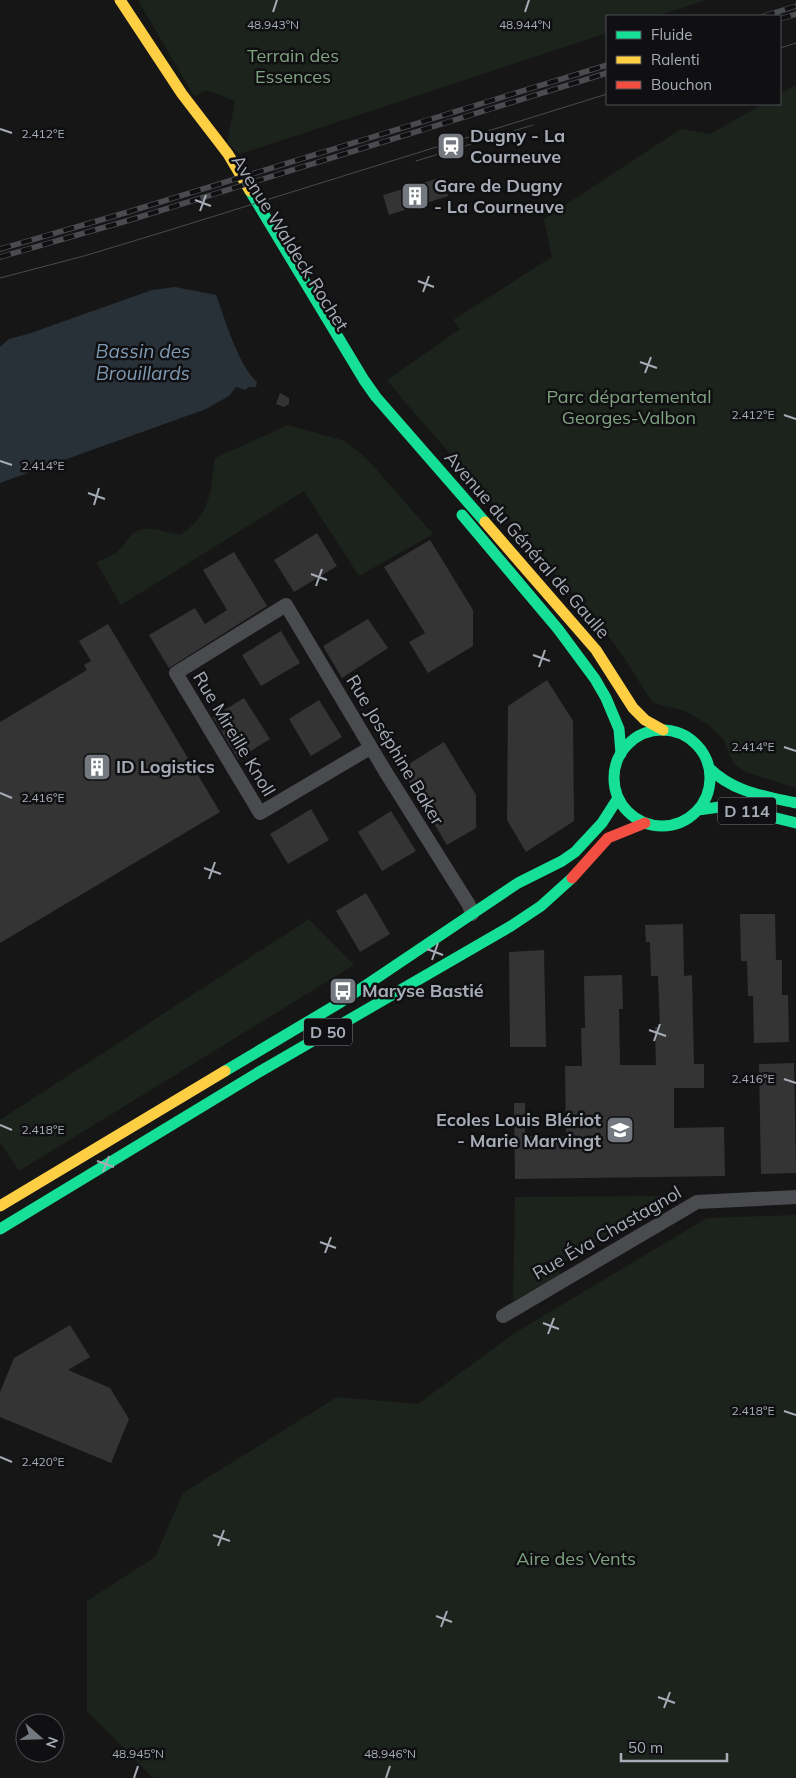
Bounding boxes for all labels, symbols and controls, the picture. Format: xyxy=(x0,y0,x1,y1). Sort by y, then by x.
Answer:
legend xyxy=(606,15,781,105)
text: 48.943°N xyxy=(247,17,299,32)
text: 48.944°N xyxy=(499,17,551,32)
text: Fluide xyxy=(651,25,692,44)
park label: Terrain des Essences xyxy=(247,44,339,88)
text: Ralenti xyxy=(651,50,700,69)
text: Bouchon xyxy=(651,75,712,94)
place label: Dugny - La Courneuve xyxy=(470,124,565,168)
text: 2.412°E xyxy=(21,126,65,141)
station icon: Dugny - La Courneuve xyxy=(436,131,466,161)
street label: Avenue Waldeck Rochet xyxy=(227,151,354,335)
place label: Gare de Dugny - La Courneuve xyxy=(434,174,564,218)
building icon: Gare de Dugny - La Courneuve xyxy=(400,181,430,211)
water label: Bassin des Brouillards xyxy=(96,339,190,385)
park label: Parc départemental Georges-Valbon xyxy=(547,385,711,429)
text: 2.412°E xyxy=(731,407,775,422)
street label: Avenue du Général de Gaulle xyxy=(440,446,615,643)
text: 2.414°E xyxy=(21,458,65,473)
street label: Rue Mireille Knoll xyxy=(188,667,281,800)
street label: Rue Joséphine Baker xyxy=(341,670,450,829)
text: 2.414°E xyxy=(731,739,775,754)
building icon: ID Logistics xyxy=(82,752,112,782)
place label: ID Logistics xyxy=(116,755,215,778)
text: 2.416°E xyxy=(21,790,65,805)
road number: D 114 xyxy=(718,798,776,824)
bus stop icon: Maryse Bastié xyxy=(328,976,358,1006)
place label: Maryse Bastié xyxy=(362,979,484,1002)
road number: D 50 xyxy=(304,1019,352,1046)
text: 2.416°E xyxy=(731,1071,775,1086)
place label: Ecoles Louis Blériot - Marie Marvingt xyxy=(436,1108,601,1152)
school or university icon: Ecoles Louis Blériot - Marie Marvingt xyxy=(605,1115,635,1145)
text: 2.418°E xyxy=(21,1122,65,1137)
street label: Rue Éva Chastagnol xyxy=(528,1181,685,1285)
text: 2.418°E xyxy=(731,1403,775,1418)
text: 2.420°E xyxy=(21,1454,65,1469)
park label: Aire des Vents xyxy=(516,1547,636,1570)
north arrow xyxy=(15,1713,65,1763)
scale bar xyxy=(621,1730,727,1762)
text: N xyxy=(42,1734,62,1750)
text: 50 m xyxy=(628,1738,663,1757)
text: 48.945°N xyxy=(112,1746,164,1761)
text: 48.946°N xyxy=(364,1746,416,1761)

